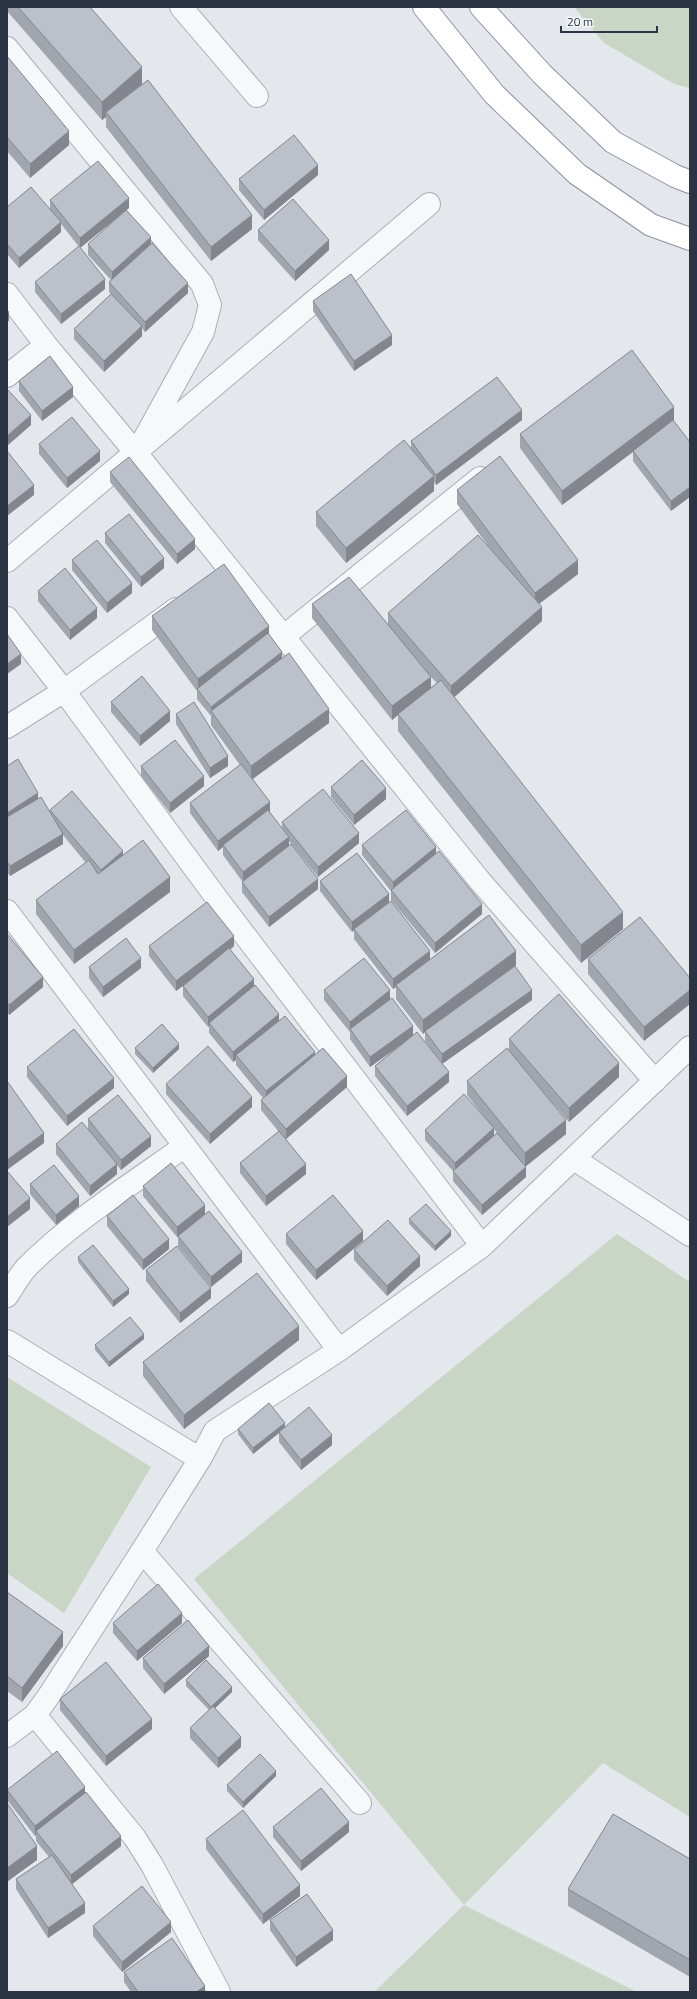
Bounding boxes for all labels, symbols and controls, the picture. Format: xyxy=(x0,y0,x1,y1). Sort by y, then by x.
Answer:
scale bar xyxy=(561,8,657,34)
text: 20 m xyxy=(567,12,593,31)

